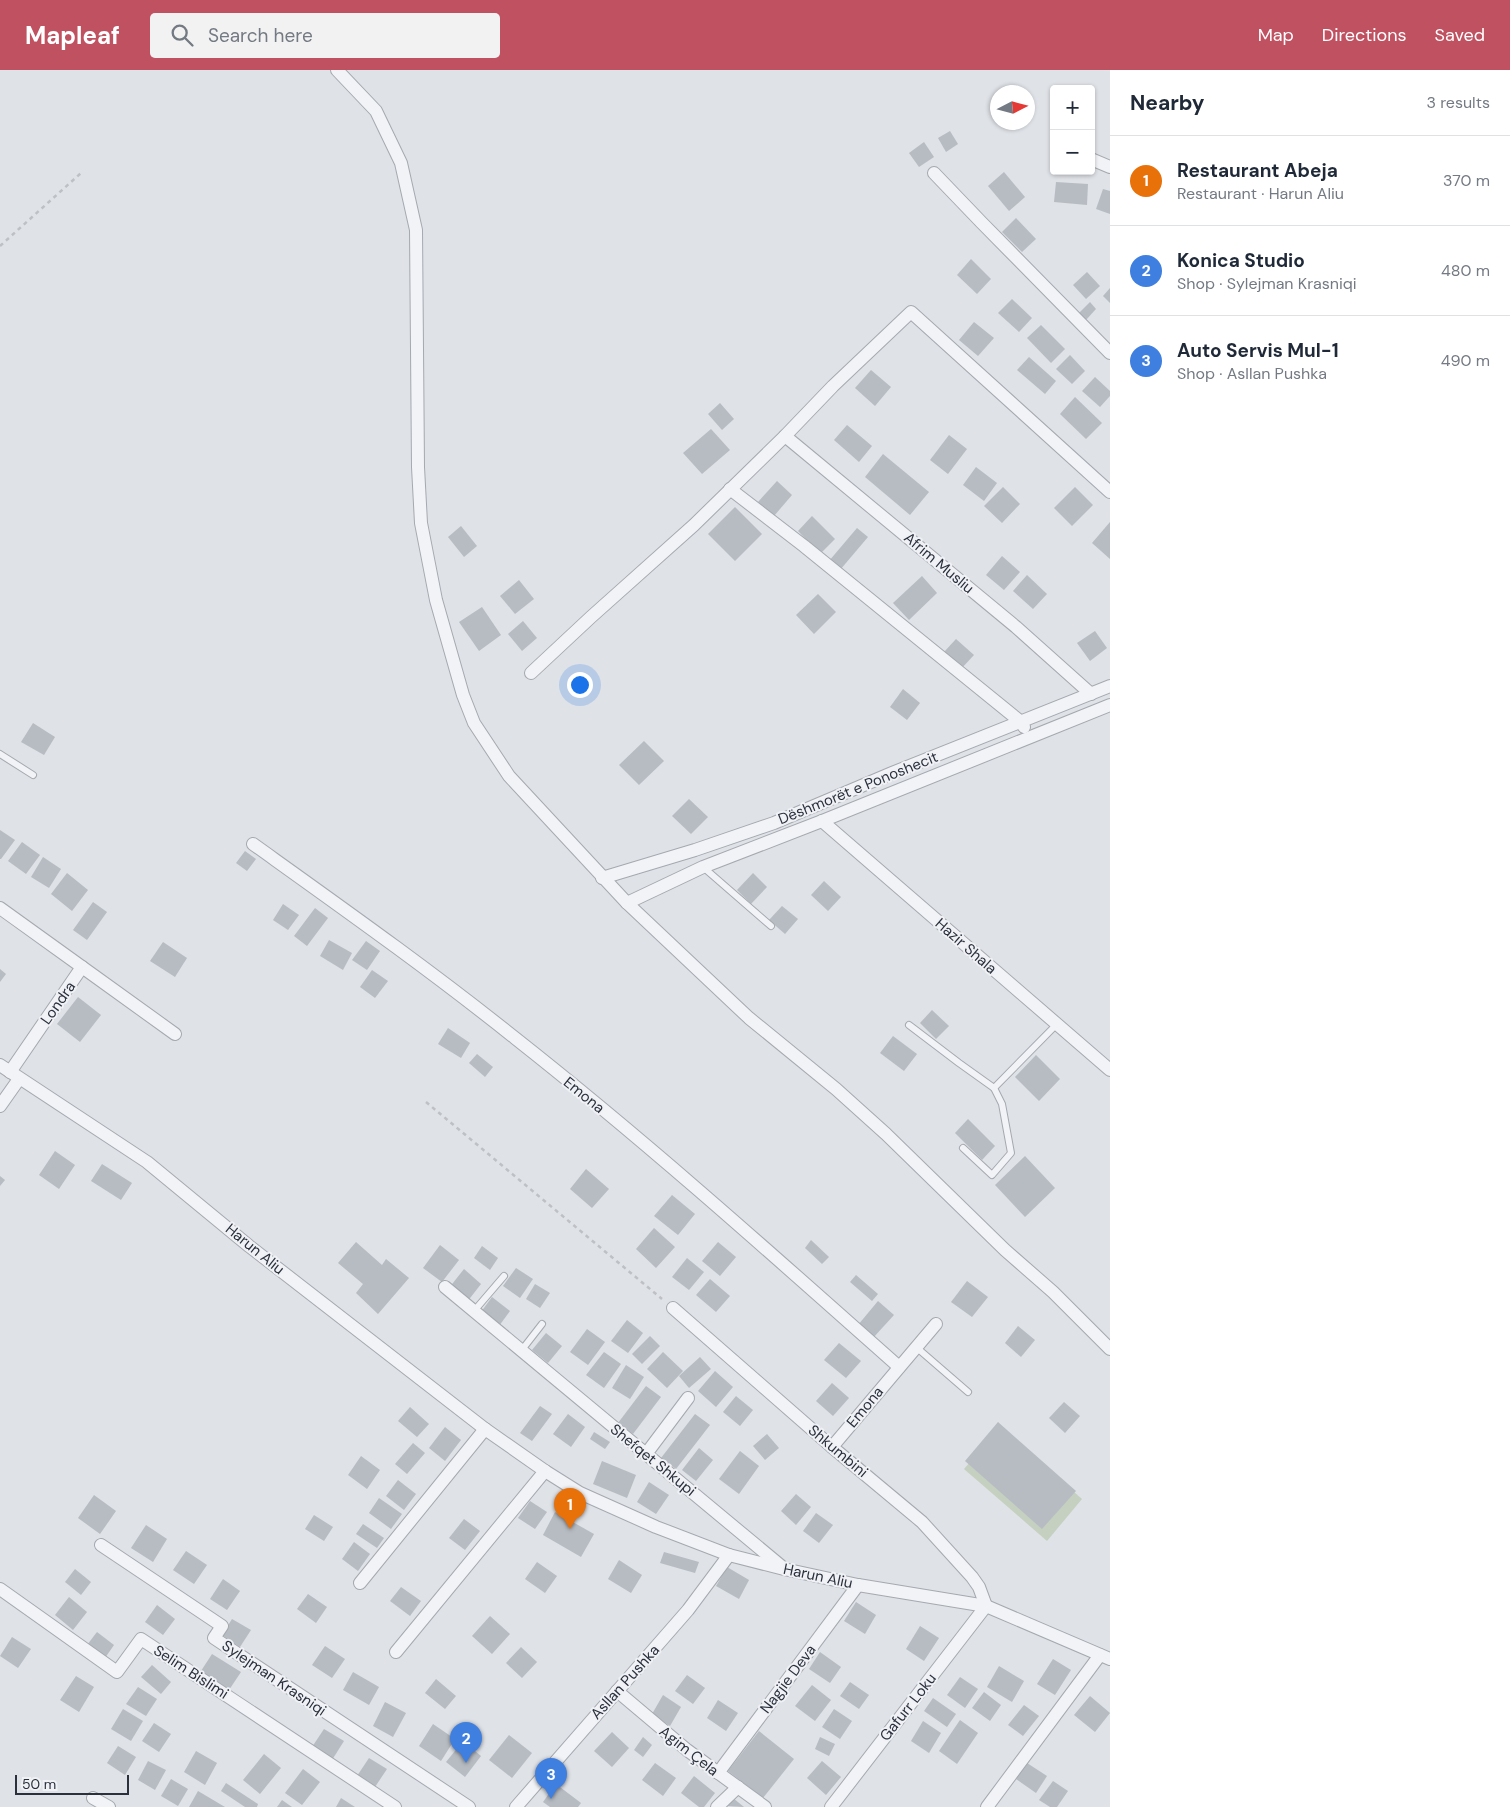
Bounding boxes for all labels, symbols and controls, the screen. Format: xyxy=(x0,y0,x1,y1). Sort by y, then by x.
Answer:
search box xyxy=(150,13,500,58)
text: Mapleaf xyxy=(25,20,120,51)
icon: search xyxy=(168,21,196,49)
text: Search here xyxy=(208,23,313,48)
text: Map xyxy=(1258,23,1294,47)
text: Directions xyxy=(1322,23,1407,47)
text: Saved xyxy=(1435,23,1485,47)
north arrow xyxy=(990,85,1035,130)
map controls xyxy=(1050,85,1095,175)
button: + xyxy=(1050,85,1095,130)
text: Nearby xyxy=(1130,89,1204,117)
text: 3 results xyxy=(1427,92,1490,113)
button: − xyxy=(1050,130,1095,175)
text: Restaurant Abeja xyxy=(1177,158,1338,183)
text: 1 xyxy=(1143,170,1149,191)
text: 370 m xyxy=(1443,170,1490,191)
text: Restaurant · Harun Aliu xyxy=(1177,183,1344,204)
text: Konica Studio xyxy=(1177,248,1305,273)
text: 2 xyxy=(1141,260,1151,281)
text: 480 m xyxy=(1441,260,1490,281)
text: Shop · Sylejman Krasniqi xyxy=(1177,273,1357,294)
text: Auto Servis Mul-1 xyxy=(1177,338,1339,363)
text: 3 xyxy=(1141,350,1151,371)
text: 490 m xyxy=(1441,350,1490,371)
text: Shop · Asllan Pushka xyxy=(1177,363,1327,384)
street label: Afrim Musliu xyxy=(900,528,978,598)
your location xyxy=(567,672,593,698)
street label: Dëshmorët e Ponoshecit xyxy=(775,747,941,829)
street label: Hazir Shala xyxy=(931,914,1001,978)
street label: Londra xyxy=(36,978,80,1028)
street label: Emona xyxy=(559,1072,609,1118)
street label: Harun Aliu xyxy=(221,1219,289,1279)
street label: Emona xyxy=(842,1382,888,1432)
street label: Shefqet Shkupi xyxy=(606,1419,700,1501)
street label: Shkumbini xyxy=(804,1420,872,1482)
pin: 1 xyxy=(554,1488,586,1529)
street label: Harun Aliu xyxy=(781,1559,855,1593)
street label: Sylejman Krasniqi xyxy=(218,1636,330,1720)
street label: Selim Bislimi xyxy=(150,1640,232,1704)
street label: Asllan Pushka xyxy=(586,1640,664,1724)
street label: Nagjie Deva xyxy=(756,1641,820,1717)
street label: Gafurr Loku xyxy=(875,1669,941,1745)
pin: 2 xyxy=(450,1722,482,1763)
street label: Agim Çela xyxy=(655,1722,723,1780)
pin: 3 xyxy=(535,1758,567,1799)
scale bar xyxy=(15,1772,129,1795)
text: 50 m xyxy=(22,1775,56,1793)

